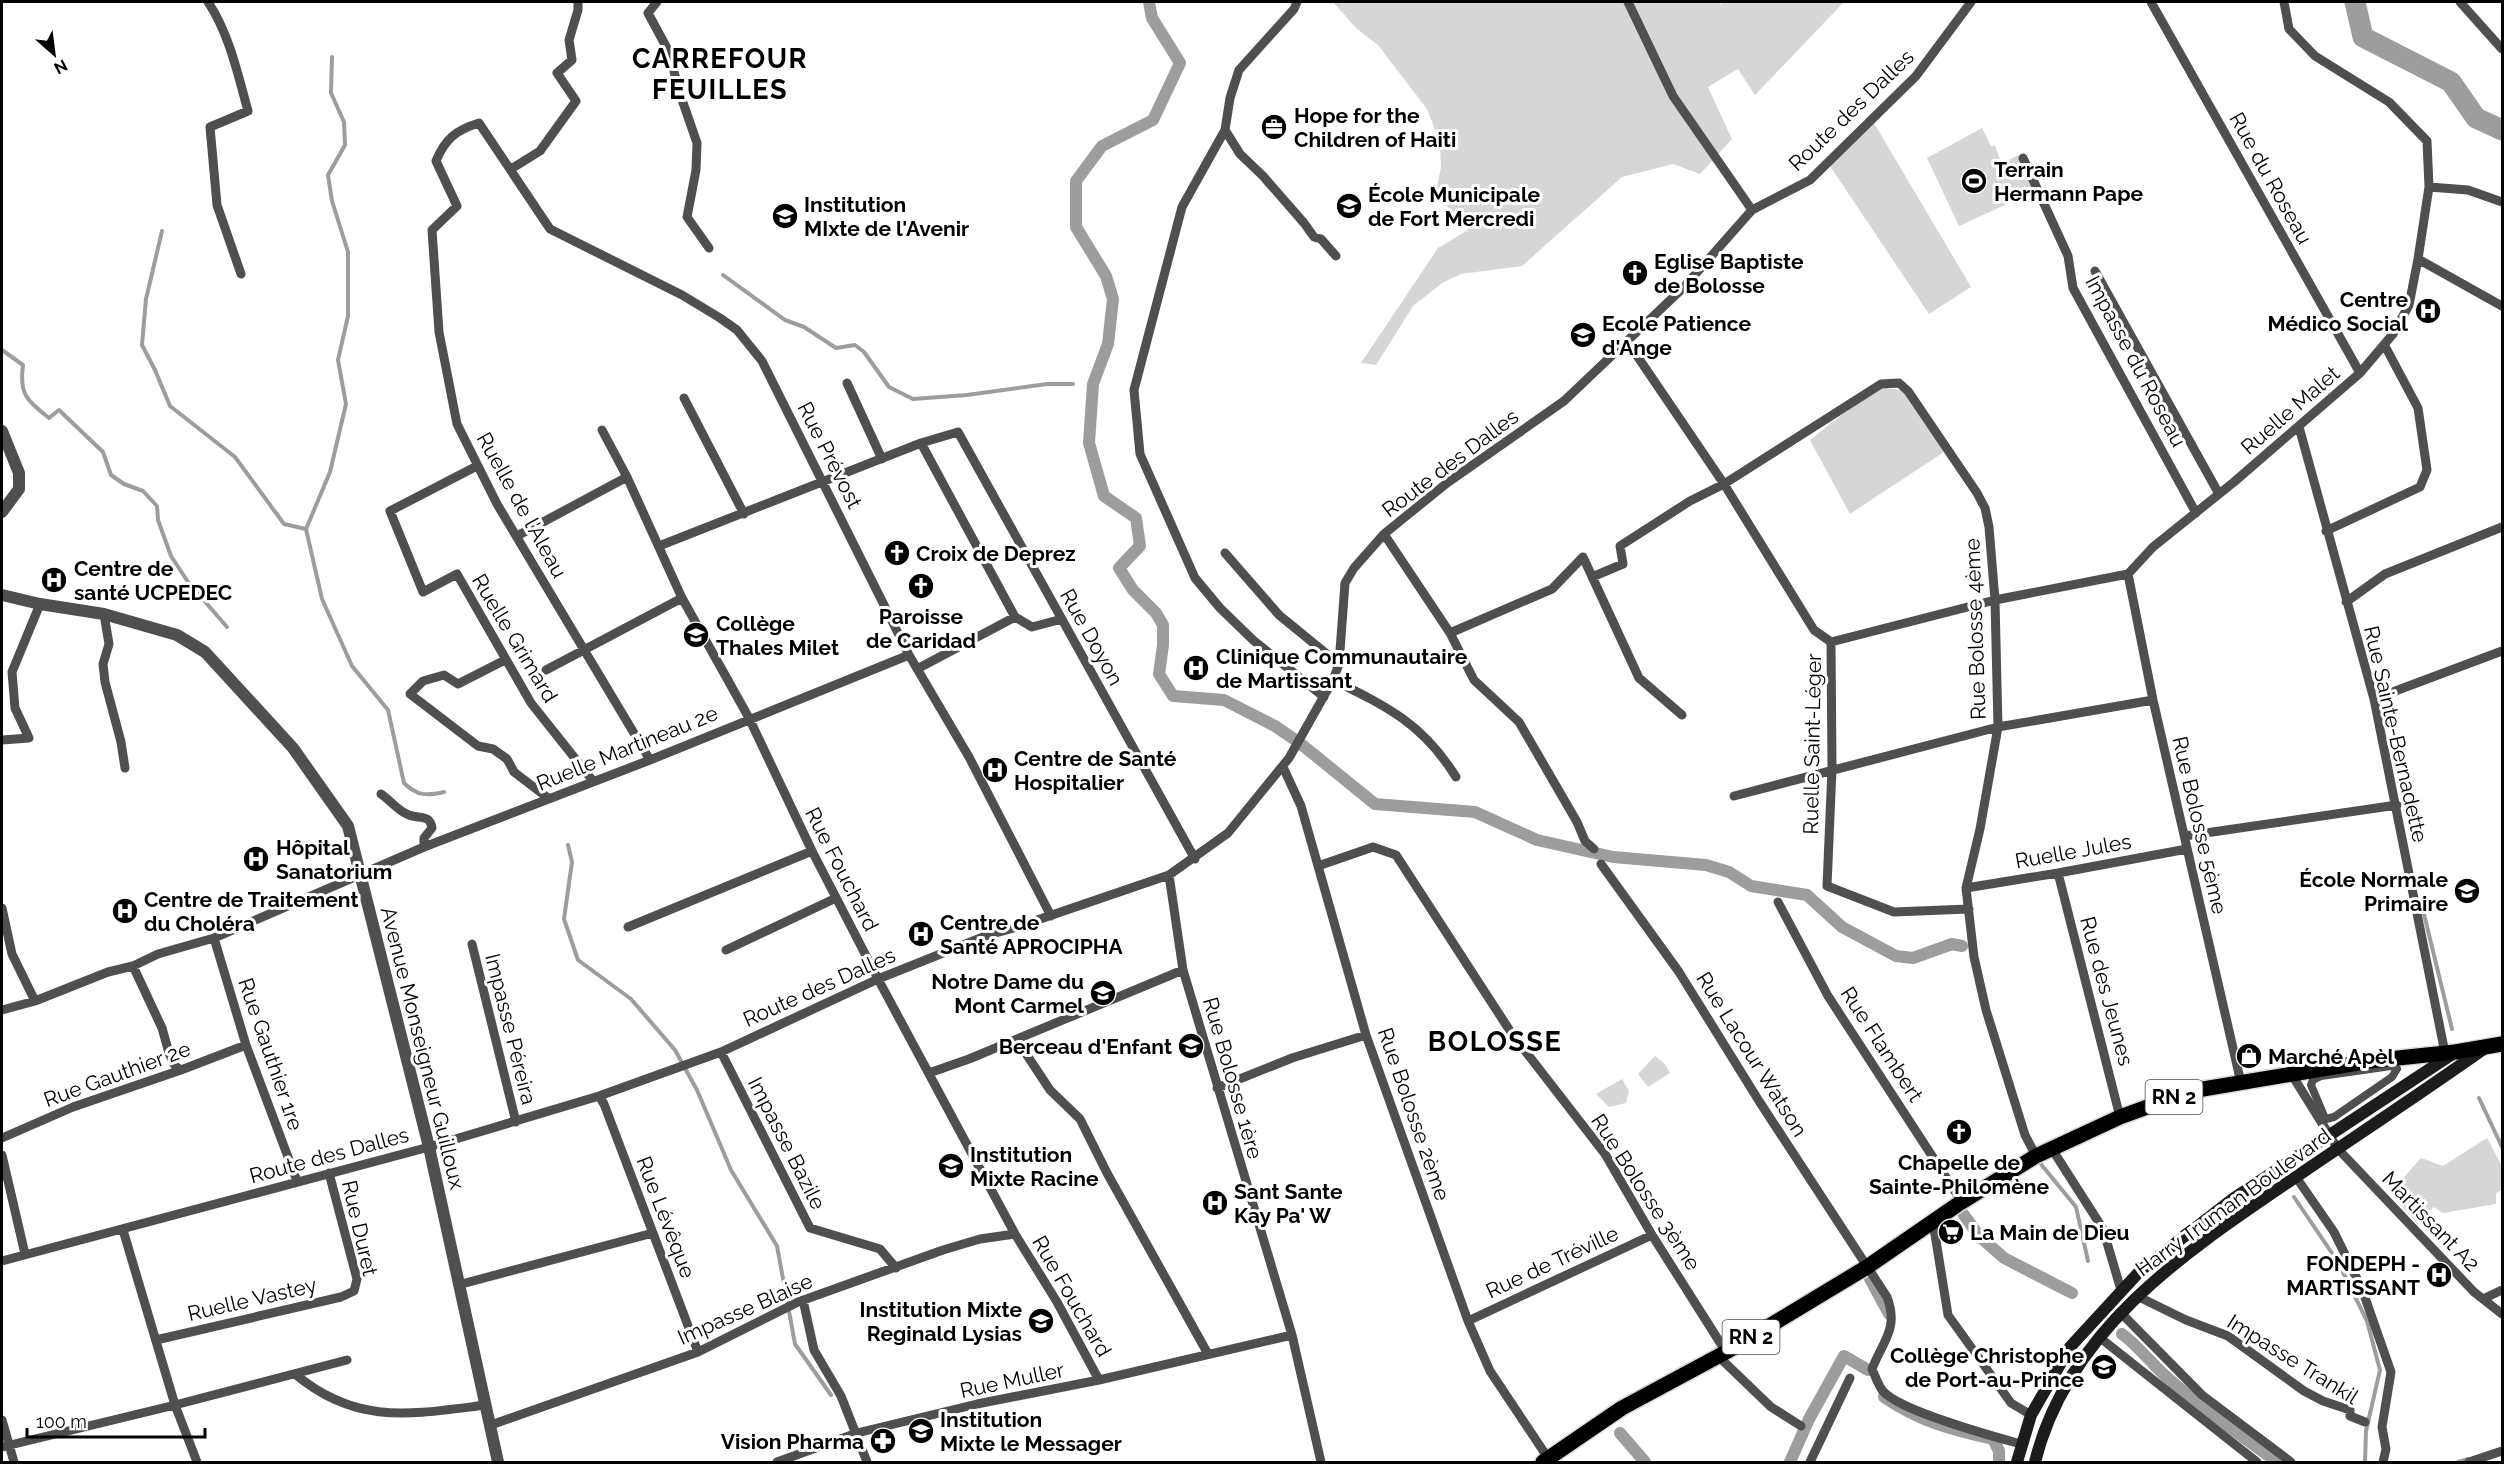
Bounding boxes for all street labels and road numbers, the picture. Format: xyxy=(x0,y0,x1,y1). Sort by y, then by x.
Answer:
street label: Route des Dalles xyxy=(1783,44,1919,176)
street label: Rue du Roseau xyxy=(2224,108,2318,248)
street label: Impasse du Roseau xyxy=(2080,271,2192,451)
street label: Ruelle Malet xyxy=(2236,360,2344,460)
street label: Rue Prévost xyxy=(792,398,868,512)
street label: Route des Dalles xyxy=(1377,404,1523,522)
street label: Ruelle de l'Aleau xyxy=(472,428,572,582)
street label: Rue Bolosse 4ème xyxy=(1959,538,1991,720)
street label: Ruelle Grimard xyxy=(467,569,563,707)
street label: Rue Doyon xyxy=(1055,584,1129,690)
street label: Rue Sainte-Bernadette xyxy=(2359,623,2433,845)
street label: Ruelle Saint-Léger xyxy=(1798,653,1826,835)
street label: Ruelle Martineau 2e xyxy=(533,700,721,796)
street label: Rue Bolosse 5ème xyxy=(2167,734,2233,916)
street label: Rue Fouchard xyxy=(800,803,884,935)
street label: Ruelle Jules xyxy=(2013,828,2133,874)
street label: Avenue Monseigneur Guilloux xyxy=(376,904,470,1192)
street label: Rue des Jeunes xyxy=(2075,914,2139,1068)
street label: Route des Dalles xyxy=(739,942,899,1032)
street label: Impasse Péreira xyxy=(480,951,542,1107)
street label: Rue Lacour Watson xyxy=(1691,967,1813,1141)
street label: Rue Gauthier 1re xyxy=(233,975,309,1133)
street label: Rue Flambert xyxy=(1836,982,1928,1106)
street label: Rue Bolosse 1ère xyxy=(1198,994,1268,1162)
street label: Rue Bolosse 2ème xyxy=(1373,1024,1455,1204)
street label: Rue Gauthier 2e xyxy=(40,1036,194,1112)
street label: Impasse Bazile xyxy=(743,1073,831,1213)
road number: RN 2 xyxy=(2146,1080,2202,1114)
street label: Rue Bolosse 3ème xyxy=(1586,1109,1706,1275)
street label: Route des Dalles xyxy=(247,1122,411,1188)
street label: Harry Truman Boulevard xyxy=(2130,1123,2336,1281)
street label: Rue Lévêque xyxy=(631,1152,701,1282)
street label: Martissant A2 xyxy=(2377,1166,2485,1276)
street label: Rue Duret xyxy=(337,1178,383,1278)
street label: Rue de Tréville xyxy=(1482,1220,1622,1304)
street label: Rue Fouchard xyxy=(1027,1231,1117,1361)
street label: Impasse Blaise xyxy=(674,1268,816,1350)
street label: Ruelle Vastey xyxy=(185,1272,319,1326)
street label: Impasse Trankil xyxy=(2223,1309,2363,1409)
road number: RN 2 xyxy=(1722,1320,1780,1354)
street label: Rue Muller xyxy=(958,1357,1067,1403)

